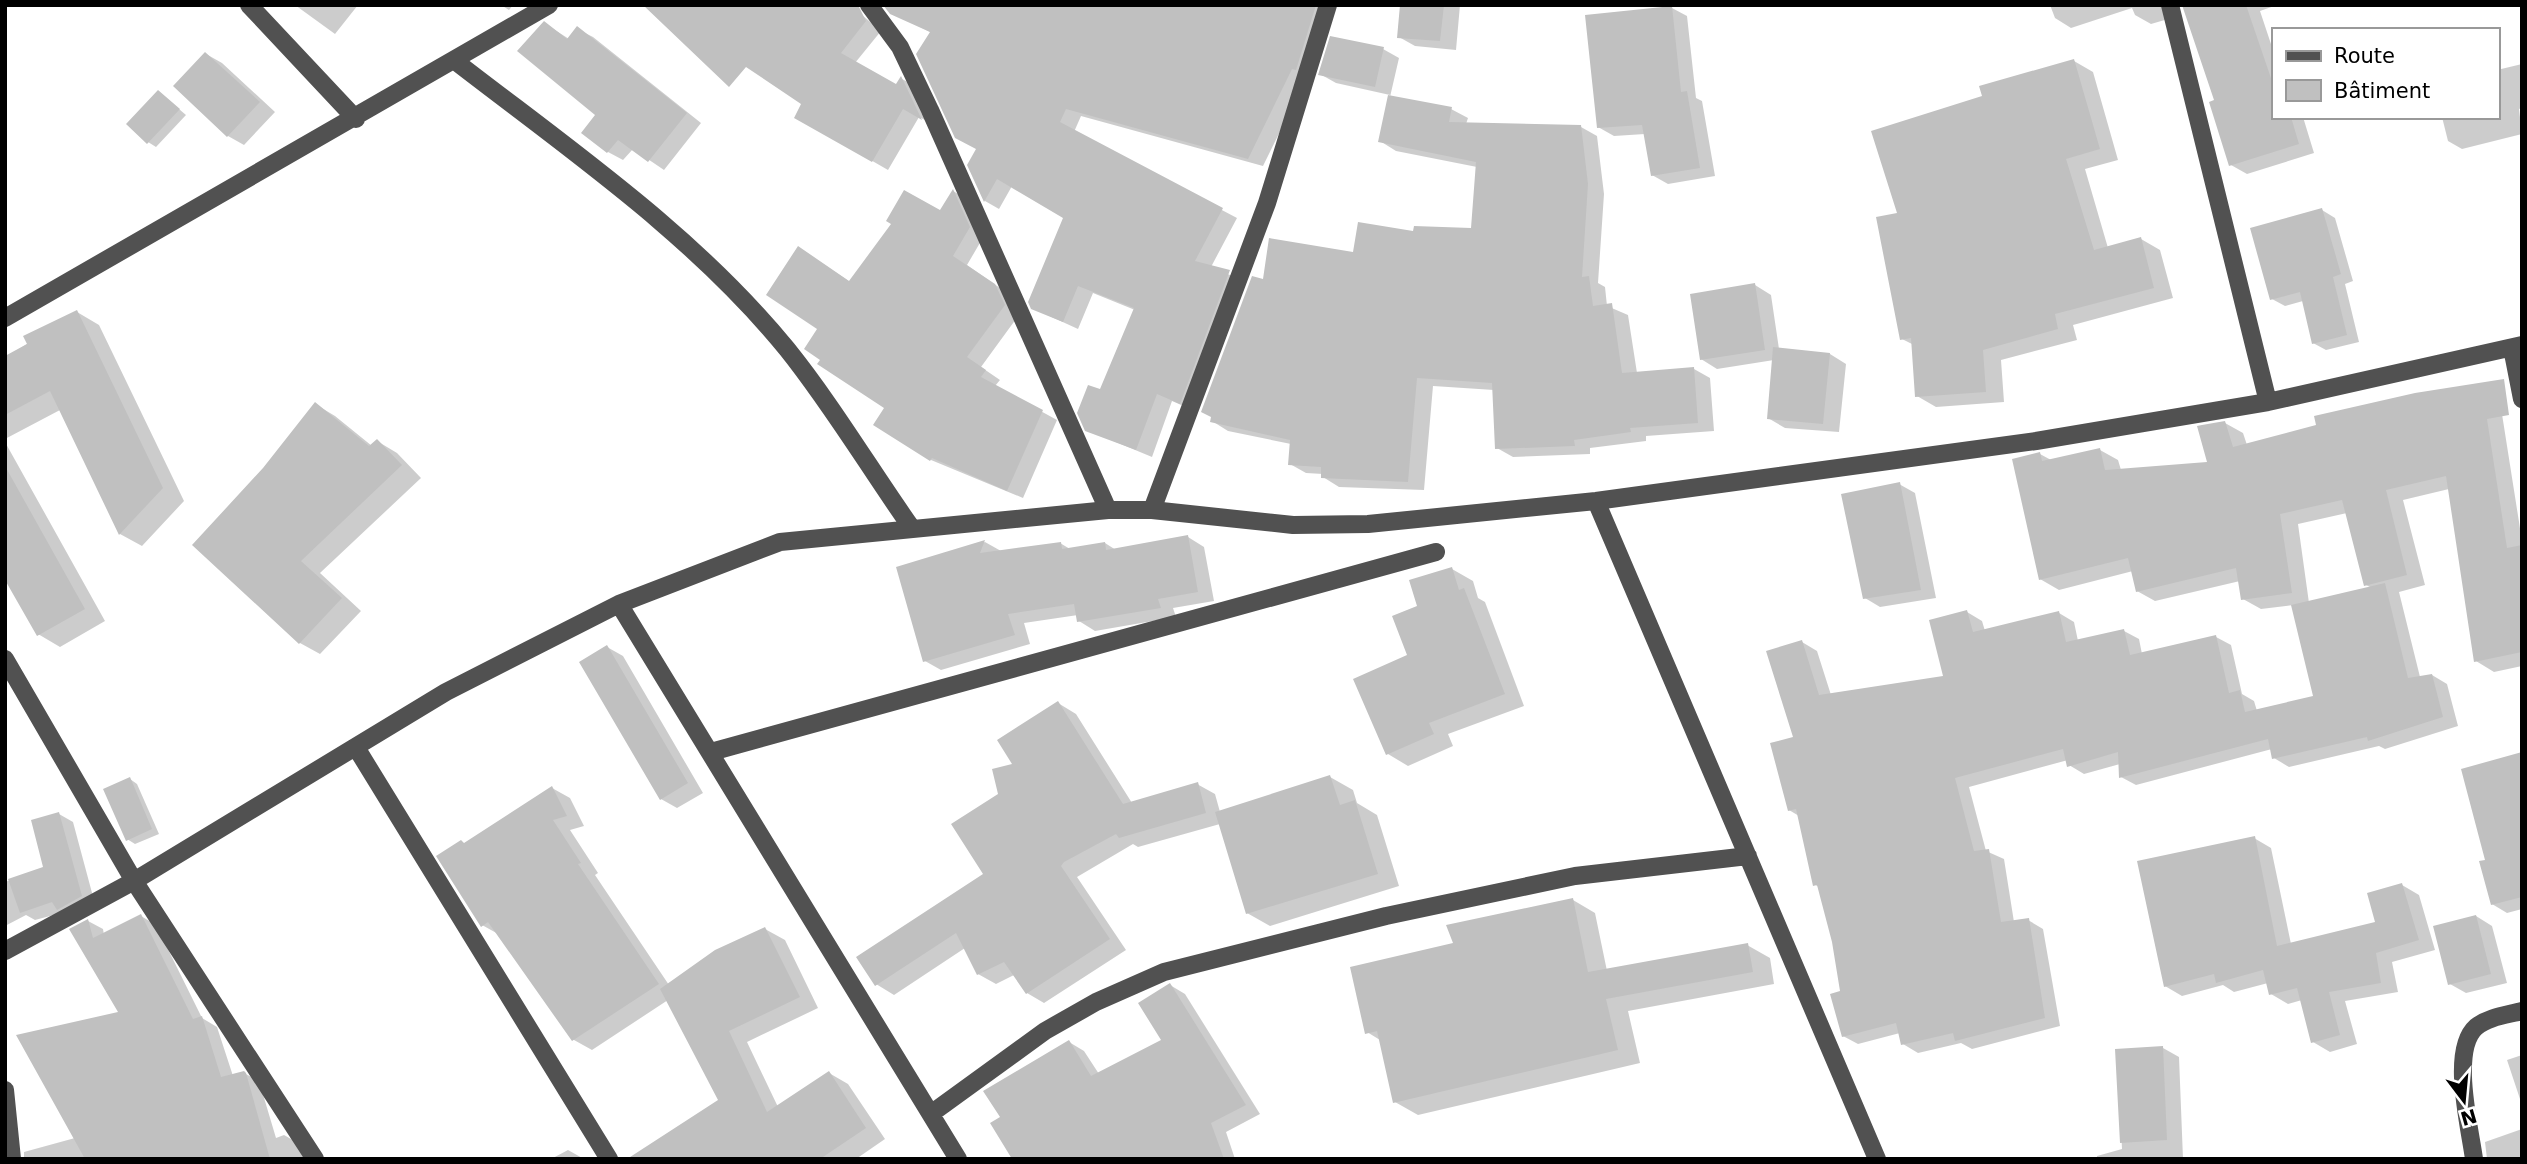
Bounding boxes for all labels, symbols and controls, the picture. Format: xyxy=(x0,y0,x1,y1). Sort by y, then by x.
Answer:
legend xyxy=(2272,28,2499,119)
text: Route xyxy=(2334,44,2395,68)
text: Bâtiment xyxy=(2334,79,2430,103)
north arrow xyxy=(2429,1066,2499,1136)
text: N xyxy=(2458,1105,2479,1130)

